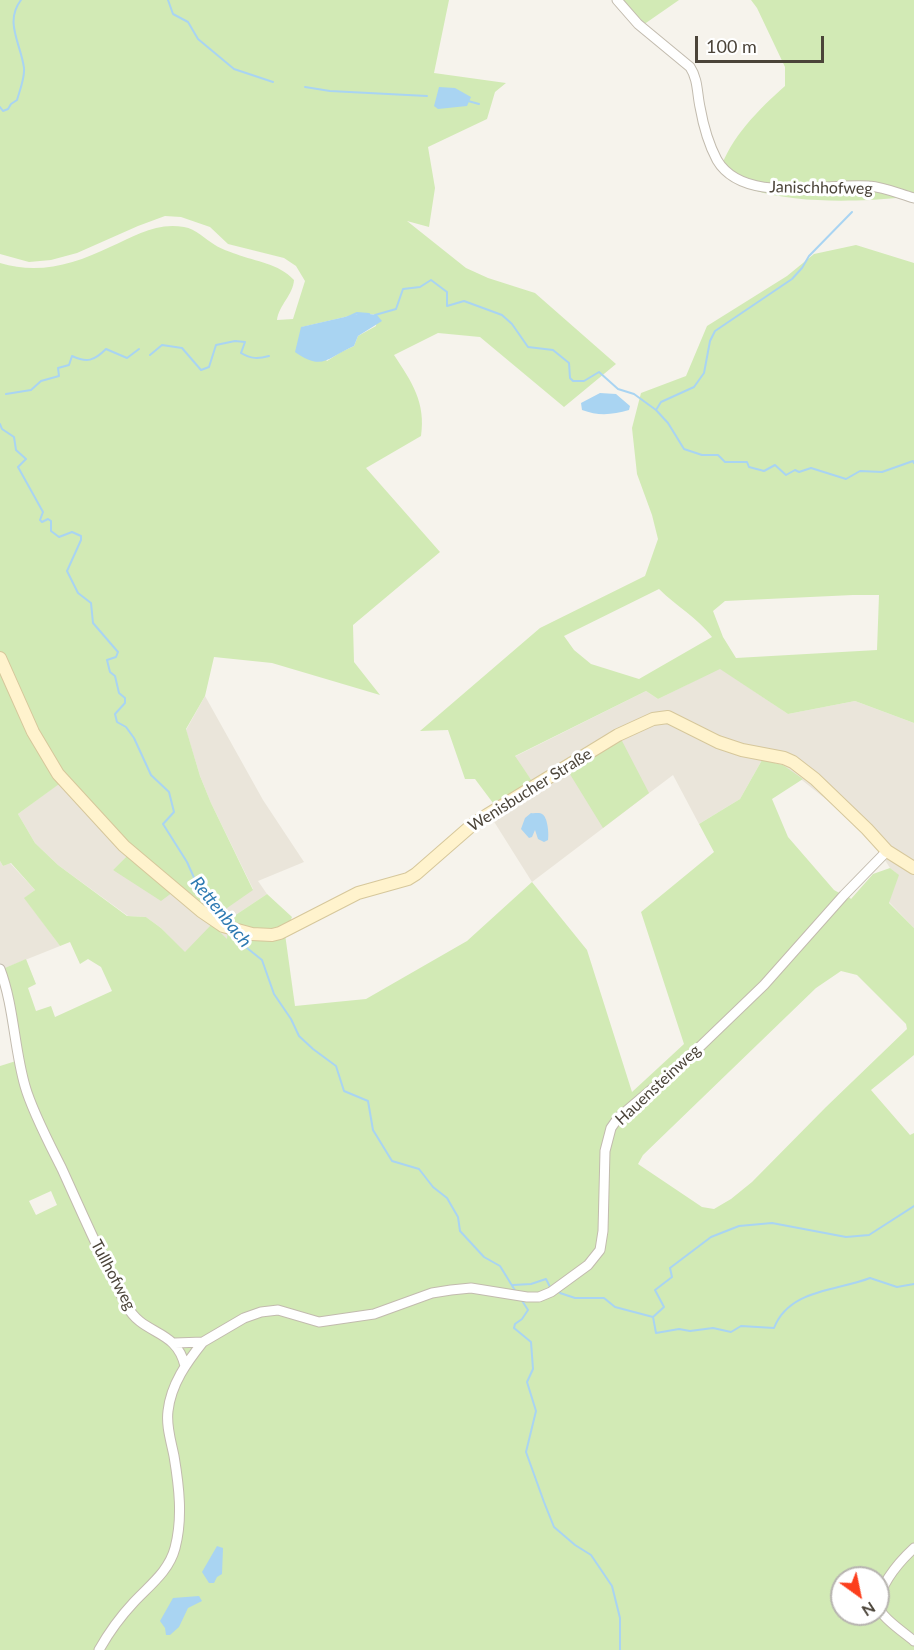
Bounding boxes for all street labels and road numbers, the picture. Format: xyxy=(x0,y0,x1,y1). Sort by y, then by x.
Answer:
street label: Janischhofweg xyxy=(769,177,873,199)
street label: Wenisbucher Straße xyxy=(465,744,595,836)
street label: Hauensteinweg xyxy=(612,1041,704,1129)
street label: Tullhofweg xyxy=(86,1237,140,1313)

